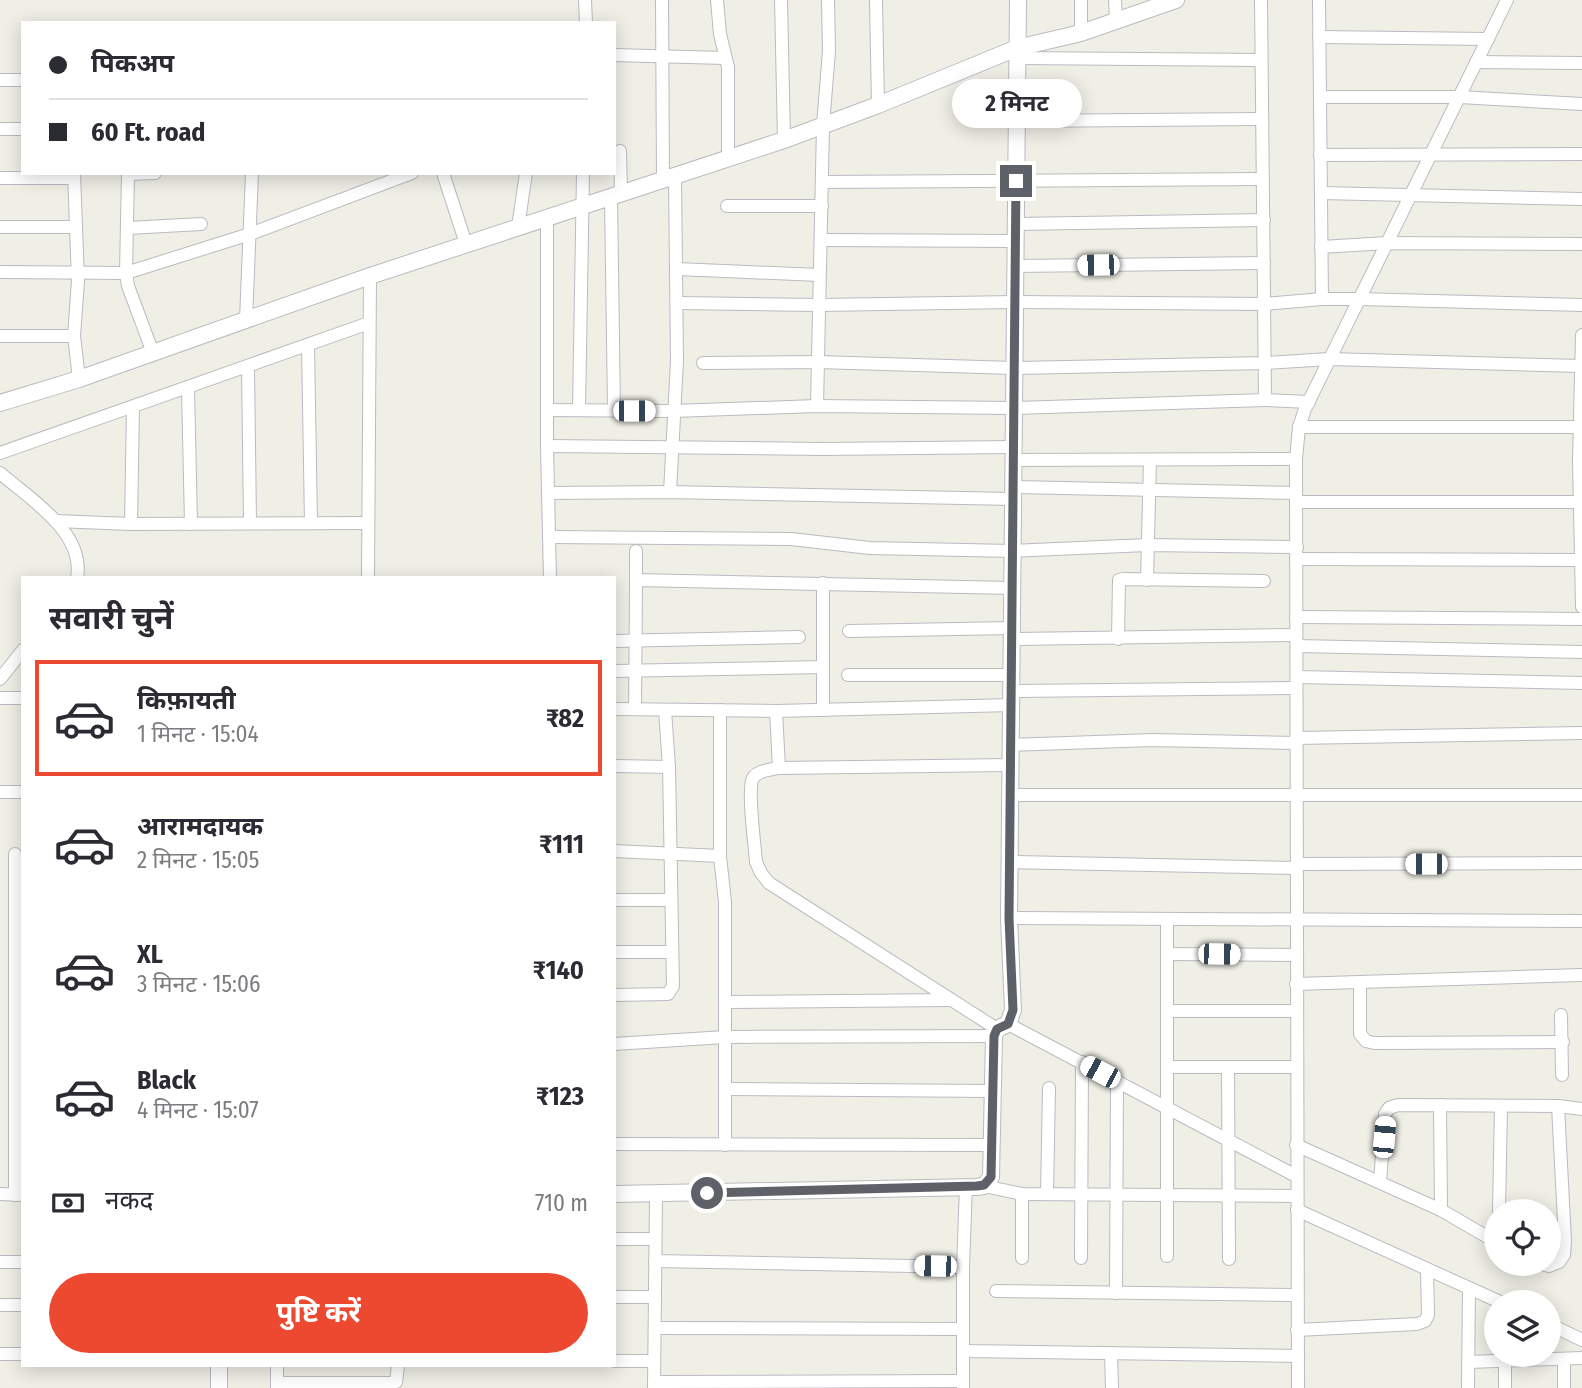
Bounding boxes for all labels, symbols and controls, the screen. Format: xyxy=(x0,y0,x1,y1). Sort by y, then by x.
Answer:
text: पिकअप xyxy=(91,48,174,79)
callout: 2 मिनट xyxy=(951,80,1081,128)
text: 2 मिनट xyxy=(985,89,1049,117)
text: 60 Ft. road xyxy=(91,117,205,148)
route end xyxy=(1000,165,1032,197)
car xyxy=(1077,254,1120,276)
car xyxy=(614,401,656,422)
text: सवारी चुनें xyxy=(49,599,173,637)
text: किफ़ायती xyxy=(137,685,236,716)
icon: car xyxy=(53,687,116,750)
text: ₹82 xyxy=(546,703,584,734)
text: 1 मिनट · 15:04 xyxy=(137,720,259,748)
text: आरामदायक xyxy=(137,811,263,842)
icon: car xyxy=(53,813,116,876)
text: ₹111 xyxy=(539,829,584,860)
text: 2 मिनट · 15:05 xyxy=(137,846,259,874)
car xyxy=(1406,854,1448,875)
icon: car xyxy=(53,939,116,1002)
text: XL xyxy=(137,939,163,970)
car xyxy=(1198,943,1241,965)
text: ₹140 xyxy=(533,955,584,986)
text: 3 मिनट · 15:06 xyxy=(137,970,260,998)
car xyxy=(1077,1053,1124,1091)
icon: car xyxy=(53,1065,116,1128)
text: Black xyxy=(137,1065,196,1096)
text: ₹123 xyxy=(536,1081,584,1112)
text: 4 मिनट · 15:07 xyxy=(137,1096,259,1124)
car xyxy=(1372,1115,1397,1159)
route start xyxy=(691,1177,723,1209)
icon: cash xyxy=(49,1184,87,1222)
text: नकद xyxy=(105,1185,153,1216)
text: 710 m xyxy=(535,1189,588,1217)
map controls xyxy=(1484,1199,1561,1367)
button: locate xyxy=(1484,1199,1561,1276)
car xyxy=(914,1255,957,1277)
button: पुष्टि करें xyxy=(49,1273,588,1353)
button: layers xyxy=(1484,1290,1561,1367)

